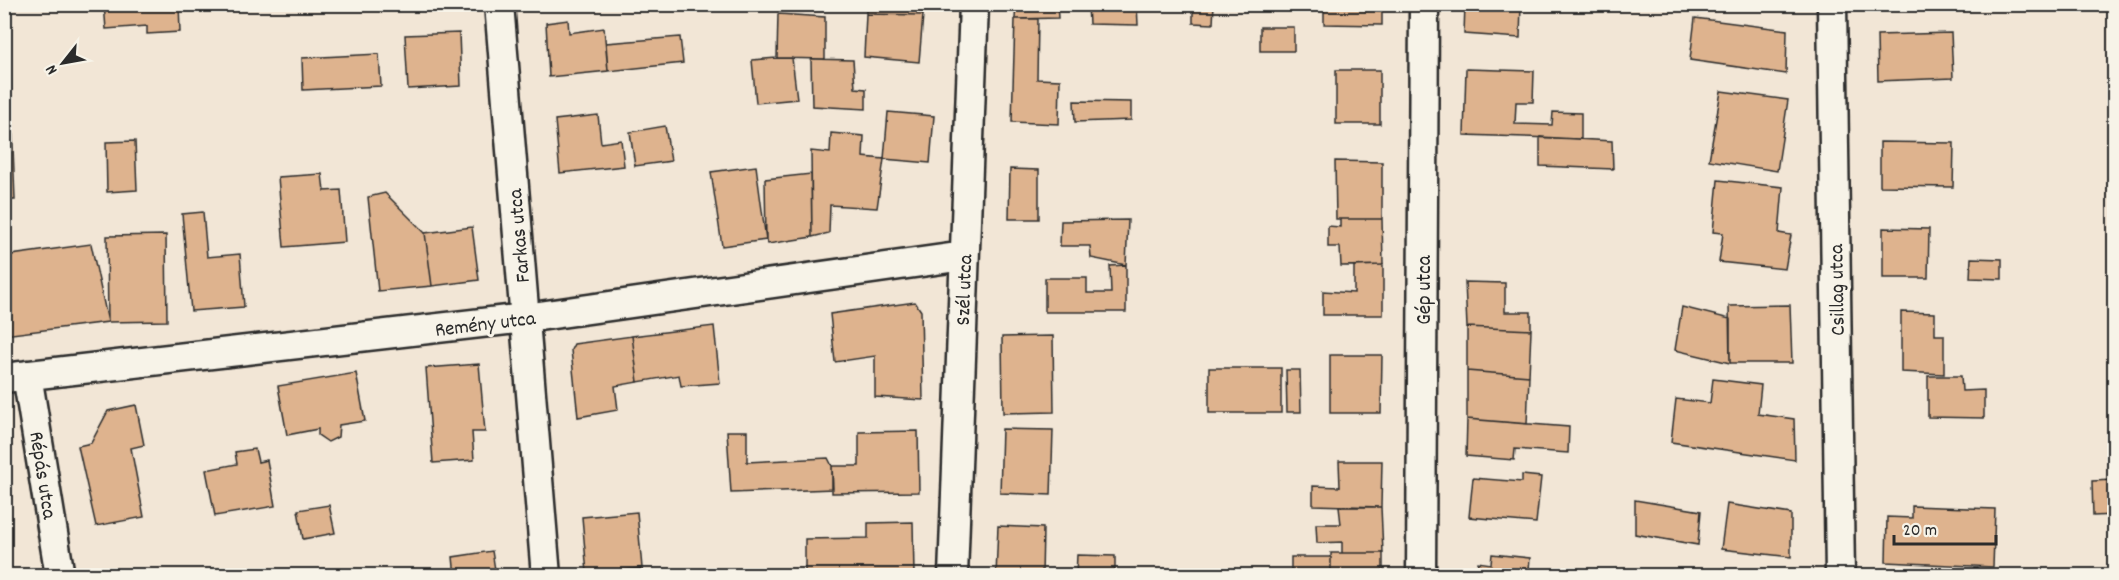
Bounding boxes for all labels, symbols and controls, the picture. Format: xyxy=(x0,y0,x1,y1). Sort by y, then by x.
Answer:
north arrow xyxy=(33,33,93,93)
text: N xyxy=(40,60,64,79)
street label: Farkas utca xyxy=(502,186,540,284)
street label: Csillag utca xyxy=(1823,243,1855,336)
street label: Szél utca xyxy=(950,253,982,326)
street label: Gép utca xyxy=(1411,254,1441,325)
street label: Remény utca xyxy=(433,305,538,347)
street label: Répás utca xyxy=(19,430,63,522)
scale bar xyxy=(1894,508,1996,546)
text: 20 m xyxy=(1903,519,1937,544)

